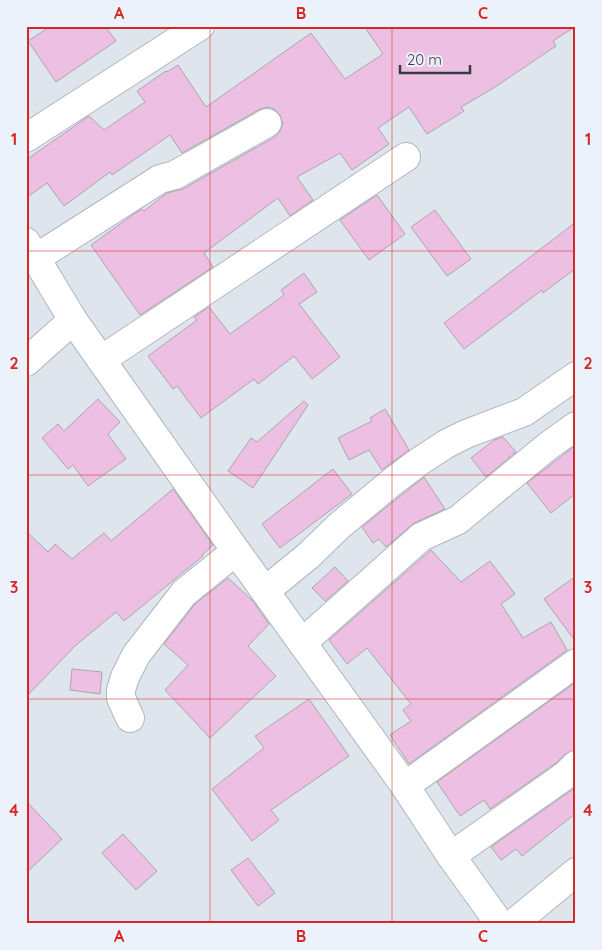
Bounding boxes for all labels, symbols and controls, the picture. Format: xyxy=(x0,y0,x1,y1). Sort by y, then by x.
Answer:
text: A xyxy=(114,3,125,23)
text: B xyxy=(296,3,306,23)
text: C xyxy=(478,3,488,23)
scale bar xyxy=(400,42,470,74)
text: 20 m xyxy=(407,50,442,69)
text: 1 xyxy=(11,129,17,149)
text: 1 xyxy=(585,129,591,149)
text: 2 xyxy=(9,353,19,373)
text: 2 xyxy=(583,353,593,373)
text: 3 xyxy=(10,577,18,597)
text: 3 xyxy=(584,577,592,597)
text: 4 xyxy=(9,800,19,820)
text: 4 xyxy=(583,800,593,820)
text: A xyxy=(114,926,125,946)
text: B xyxy=(296,926,306,946)
text: C xyxy=(478,926,488,946)

